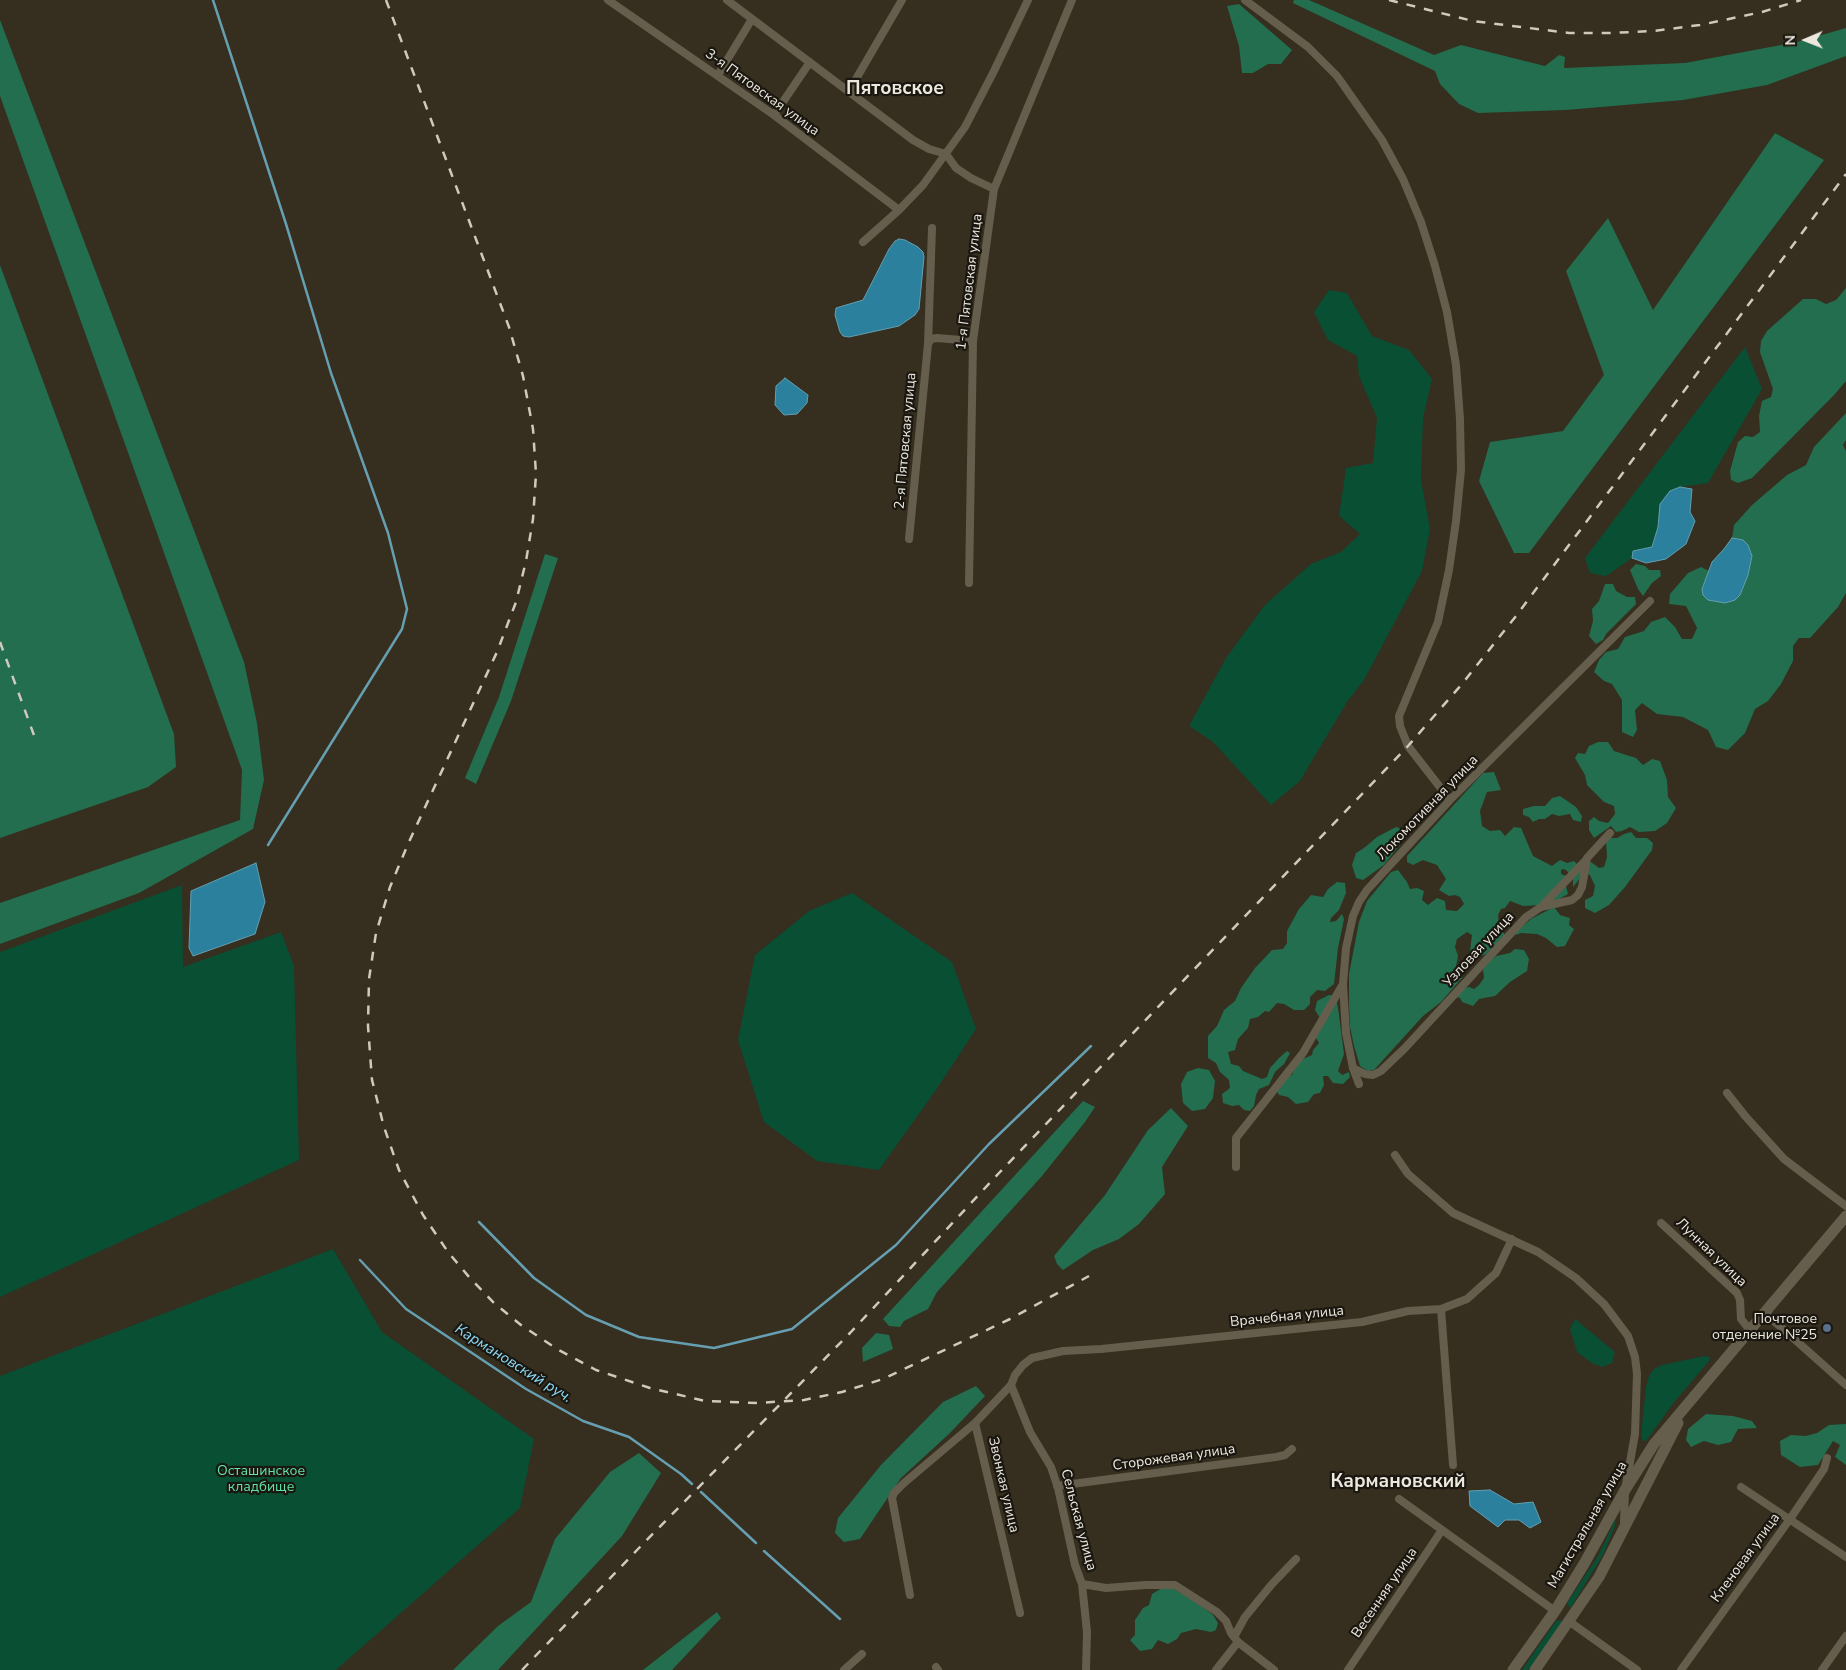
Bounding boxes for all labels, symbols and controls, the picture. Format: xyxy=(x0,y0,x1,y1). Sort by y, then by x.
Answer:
north arrow xyxy=(1781,15,1831,65)
text: N xyxy=(1781,35,1800,46)
street label: 3-я Пятовская улица xyxy=(702,46,822,140)
district label: Пятовское xyxy=(846,78,944,100)
street label: 1-я Пятовская улица xyxy=(953,213,987,351)
street label: 2-я Пятовская улица xyxy=(892,372,920,510)
street label: Локомотивная улица xyxy=(1374,752,1482,864)
street label: Узловая улица xyxy=(1440,909,1518,991)
street label: Лунная улица xyxy=(1672,1215,1750,1291)
street label: Врачебная улица xyxy=(1229,1303,1345,1331)
place label: Почтовое отделение №25 xyxy=(1712,1312,1817,1344)
water label: Кармановский руч. xyxy=(451,1321,575,1407)
marker: Почтовое отделение №25 xyxy=(1821,1322,1833,1334)
street label: Звонкая улица xyxy=(984,1435,1022,1535)
street label: Сторожевая улица xyxy=(1112,1441,1236,1475)
street label: Магистральная улица xyxy=(1545,1458,1631,1592)
park label: Осташинское кладбище xyxy=(217,1464,305,1496)
street label: Сельская улица xyxy=(1056,1468,1100,1572)
district label: Кармановский xyxy=(1330,1471,1466,1493)
street label: Кленовая улица xyxy=(1708,1510,1784,1606)
street label: Весенняя улица xyxy=(1349,1545,1421,1641)

